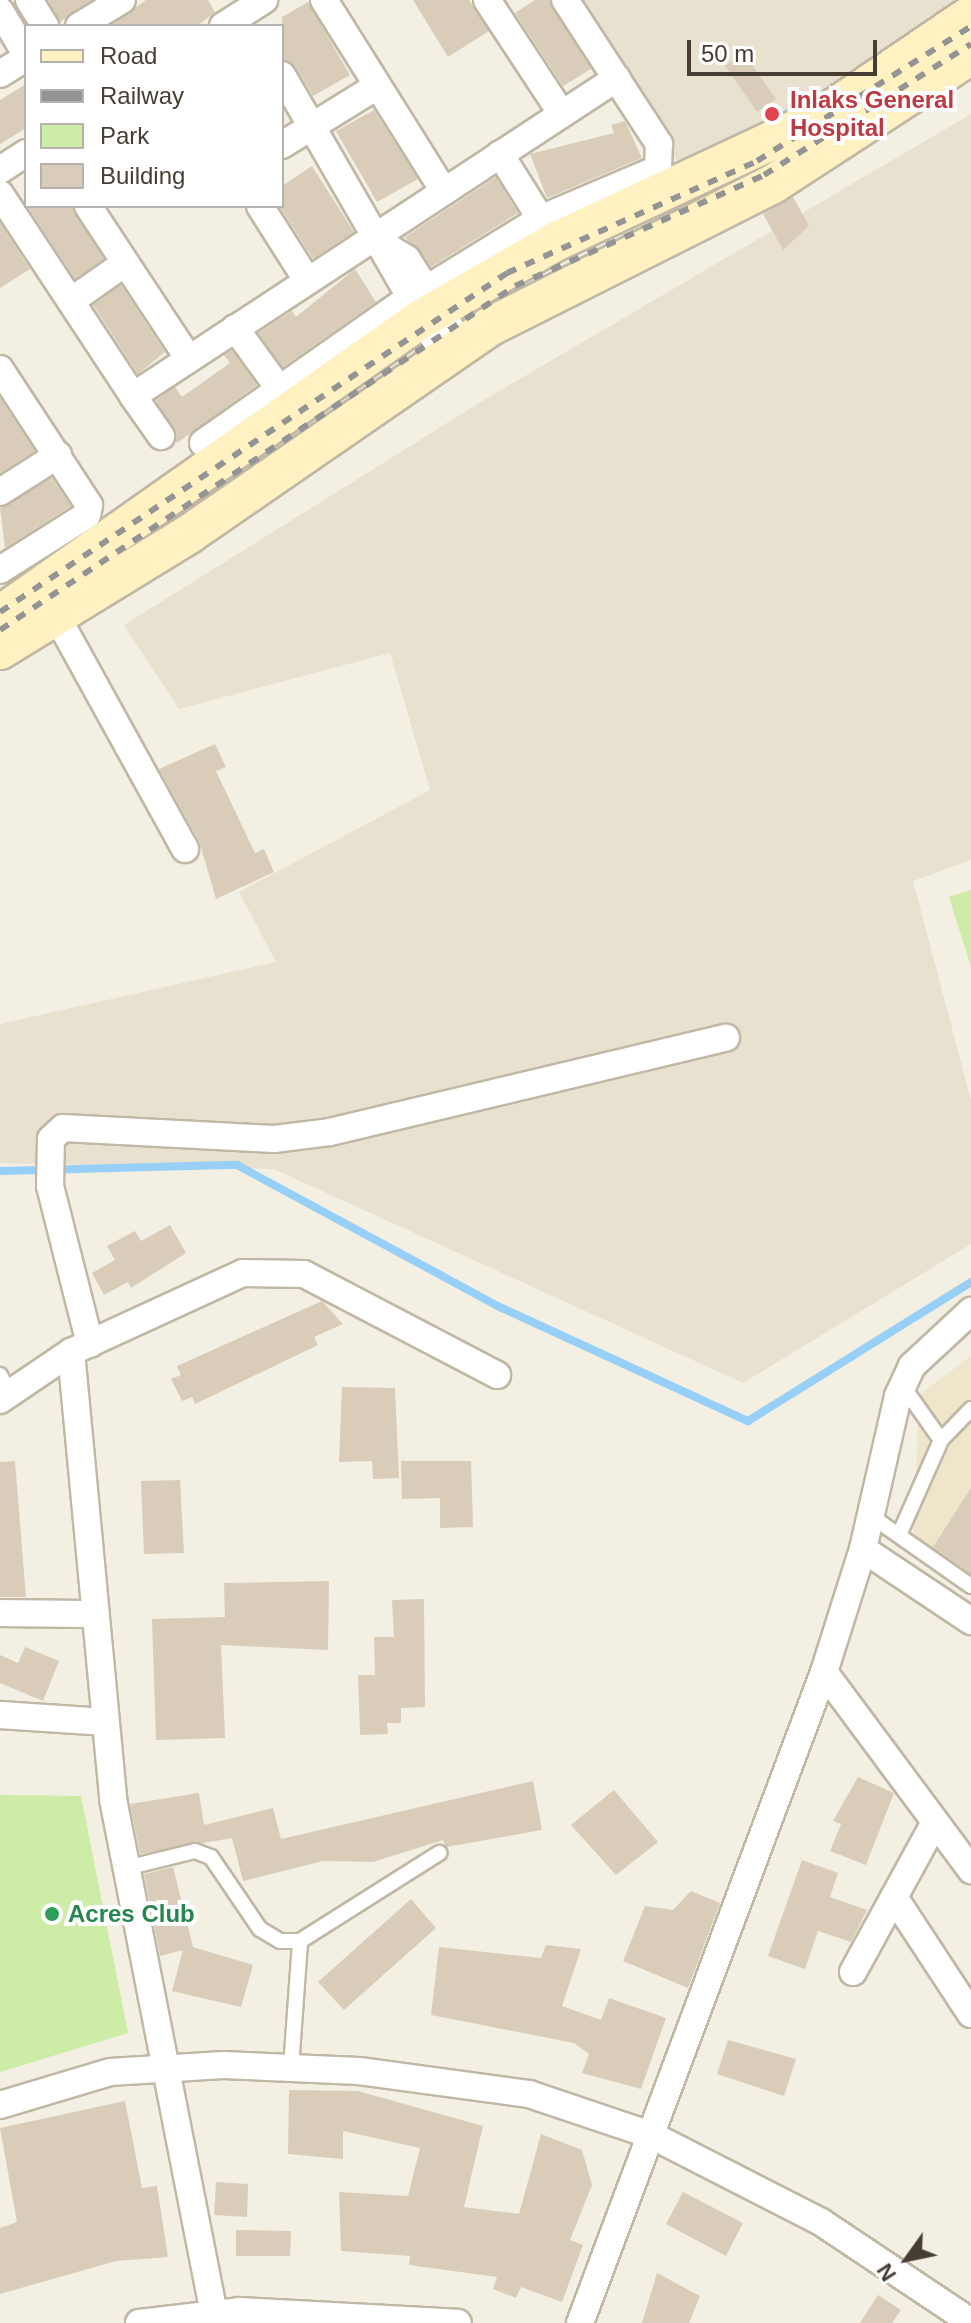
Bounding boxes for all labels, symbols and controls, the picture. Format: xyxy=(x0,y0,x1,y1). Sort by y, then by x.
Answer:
legend xyxy=(24,24,284,208)
scale bar xyxy=(691,24,881,74)
text: 50 m xyxy=(701,40,754,67)
text: Road xyxy=(100,42,157,69)
text: Railway xyxy=(100,82,184,109)
place label: Inlaks General Hospital xyxy=(790,86,954,142)
marker: Inlaks General Hospital xyxy=(761,103,783,125)
text: Park xyxy=(100,122,149,149)
text: Building xyxy=(100,162,185,189)
place label: Acres Club xyxy=(68,1900,195,1928)
marker: Acres Club xyxy=(43,1905,61,1923)
north arrow xyxy=(867,2219,947,2299)
text: N xyxy=(872,2259,901,2286)

